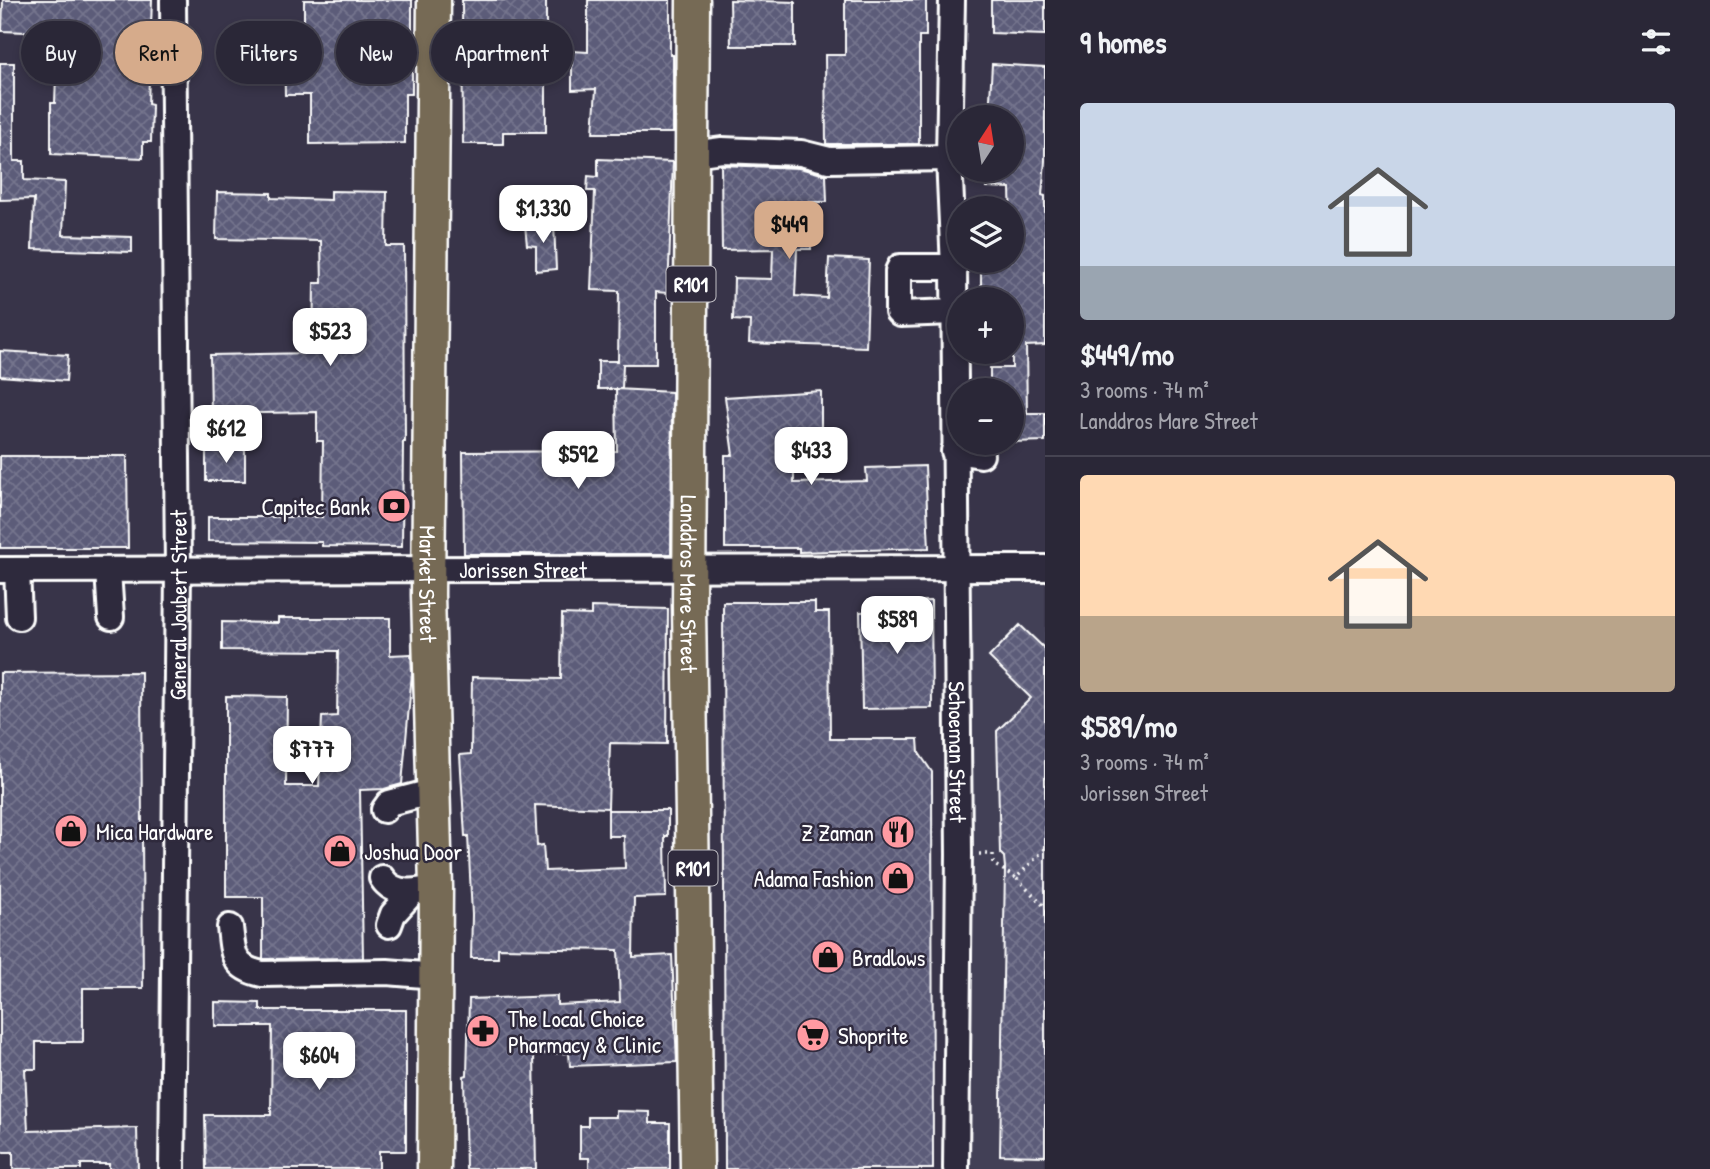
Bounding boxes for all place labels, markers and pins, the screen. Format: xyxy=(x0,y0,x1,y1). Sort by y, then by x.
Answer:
pin: $1,330 xyxy=(486,186,600,245)
pin: $449 xyxy=(748,202,830,261)
pin: $523 xyxy=(289,308,371,368)
pin: $612 xyxy=(185,406,267,465)
pin: $433 xyxy=(770,428,852,487)
pin: $592 xyxy=(537,432,619,491)
bank icon: Capitec Bank xyxy=(375,487,413,525)
place label: Capitec Bank xyxy=(261,491,370,522)
pin: $589 xyxy=(856,596,938,656)
pin: $777 xyxy=(271,726,353,786)
shop icon: Mica Hardware xyxy=(52,812,90,850)
restaurant icon: Z Zaman xyxy=(879,813,917,851)
place label: Mica Hardware xyxy=(96,816,213,847)
place label: Z Zaman xyxy=(801,817,874,848)
shop icon: Joshua Door xyxy=(321,832,359,870)
place label: Joshua Door xyxy=(364,836,462,867)
shop icon: Adama Fashion xyxy=(879,859,917,897)
place label: Adama Fashion xyxy=(754,863,874,894)
shop icon: Bradlows xyxy=(809,938,847,976)
place label: Bradlows xyxy=(852,942,926,973)
place label: The Local Choice Pharmacy & Clinic xyxy=(508,1003,661,1060)
pharmacy icon: The Local Choice Pharmacy & Clinic xyxy=(464,1012,502,1050)
supermarket icon: Shoprite xyxy=(794,1016,832,1054)
place label: Shoprite xyxy=(838,1020,908,1051)
pin: $604 xyxy=(278,1032,360,1092)

